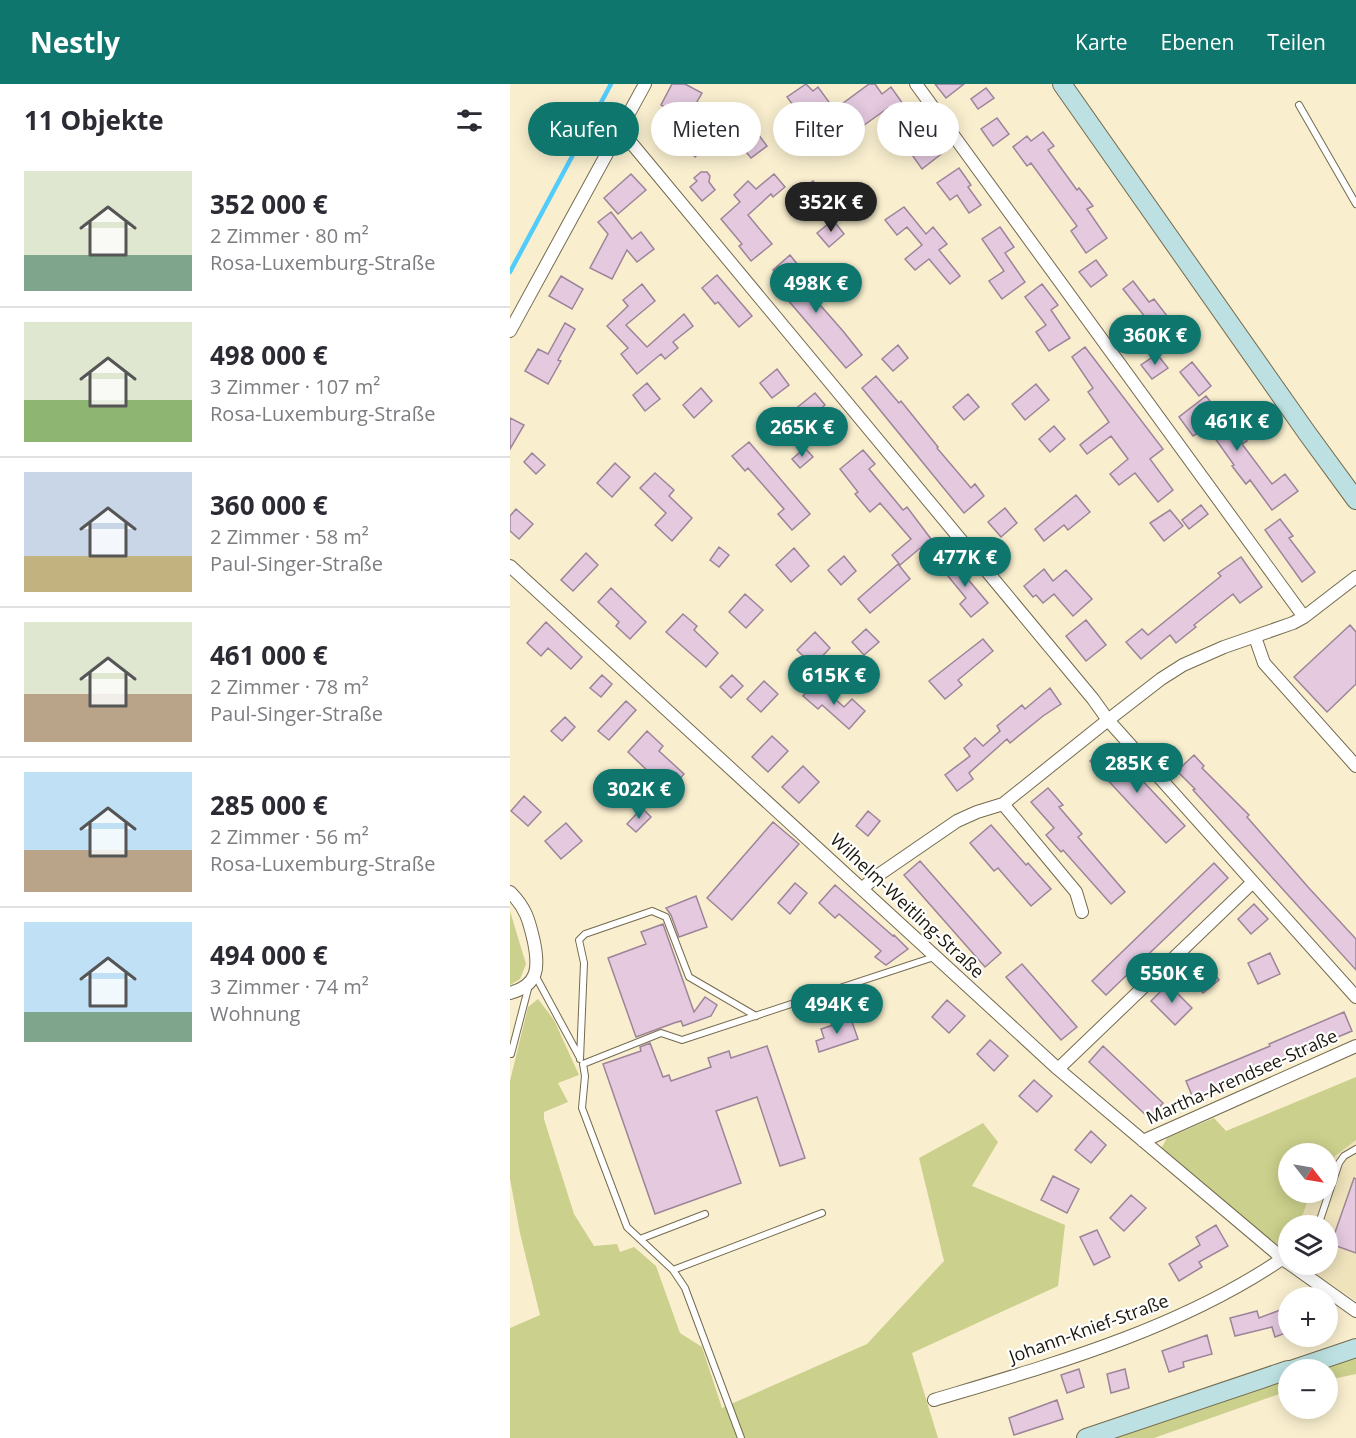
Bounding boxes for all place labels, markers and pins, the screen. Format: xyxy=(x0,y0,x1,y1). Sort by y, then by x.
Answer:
pin: 352K € xyxy=(782,182,880,233)
pin: 498K € xyxy=(767,263,865,314)
pin: 360K € xyxy=(1106,315,1204,366)
pin: 461K € xyxy=(1188,401,1286,452)
pin: 265K € xyxy=(753,407,851,458)
pin: 477K € xyxy=(916,537,1014,588)
pin: 615K € xyxy=(785,655,883,706)
pin: 285K € xyxy=(1088,743,1186,794)
pin: 302K € xyxy=(590,769,688,820)
pin: 550K € xyxy=(1123,953,1221,1004)
pin: 494K € xyxy=(788,984,886,1035)

